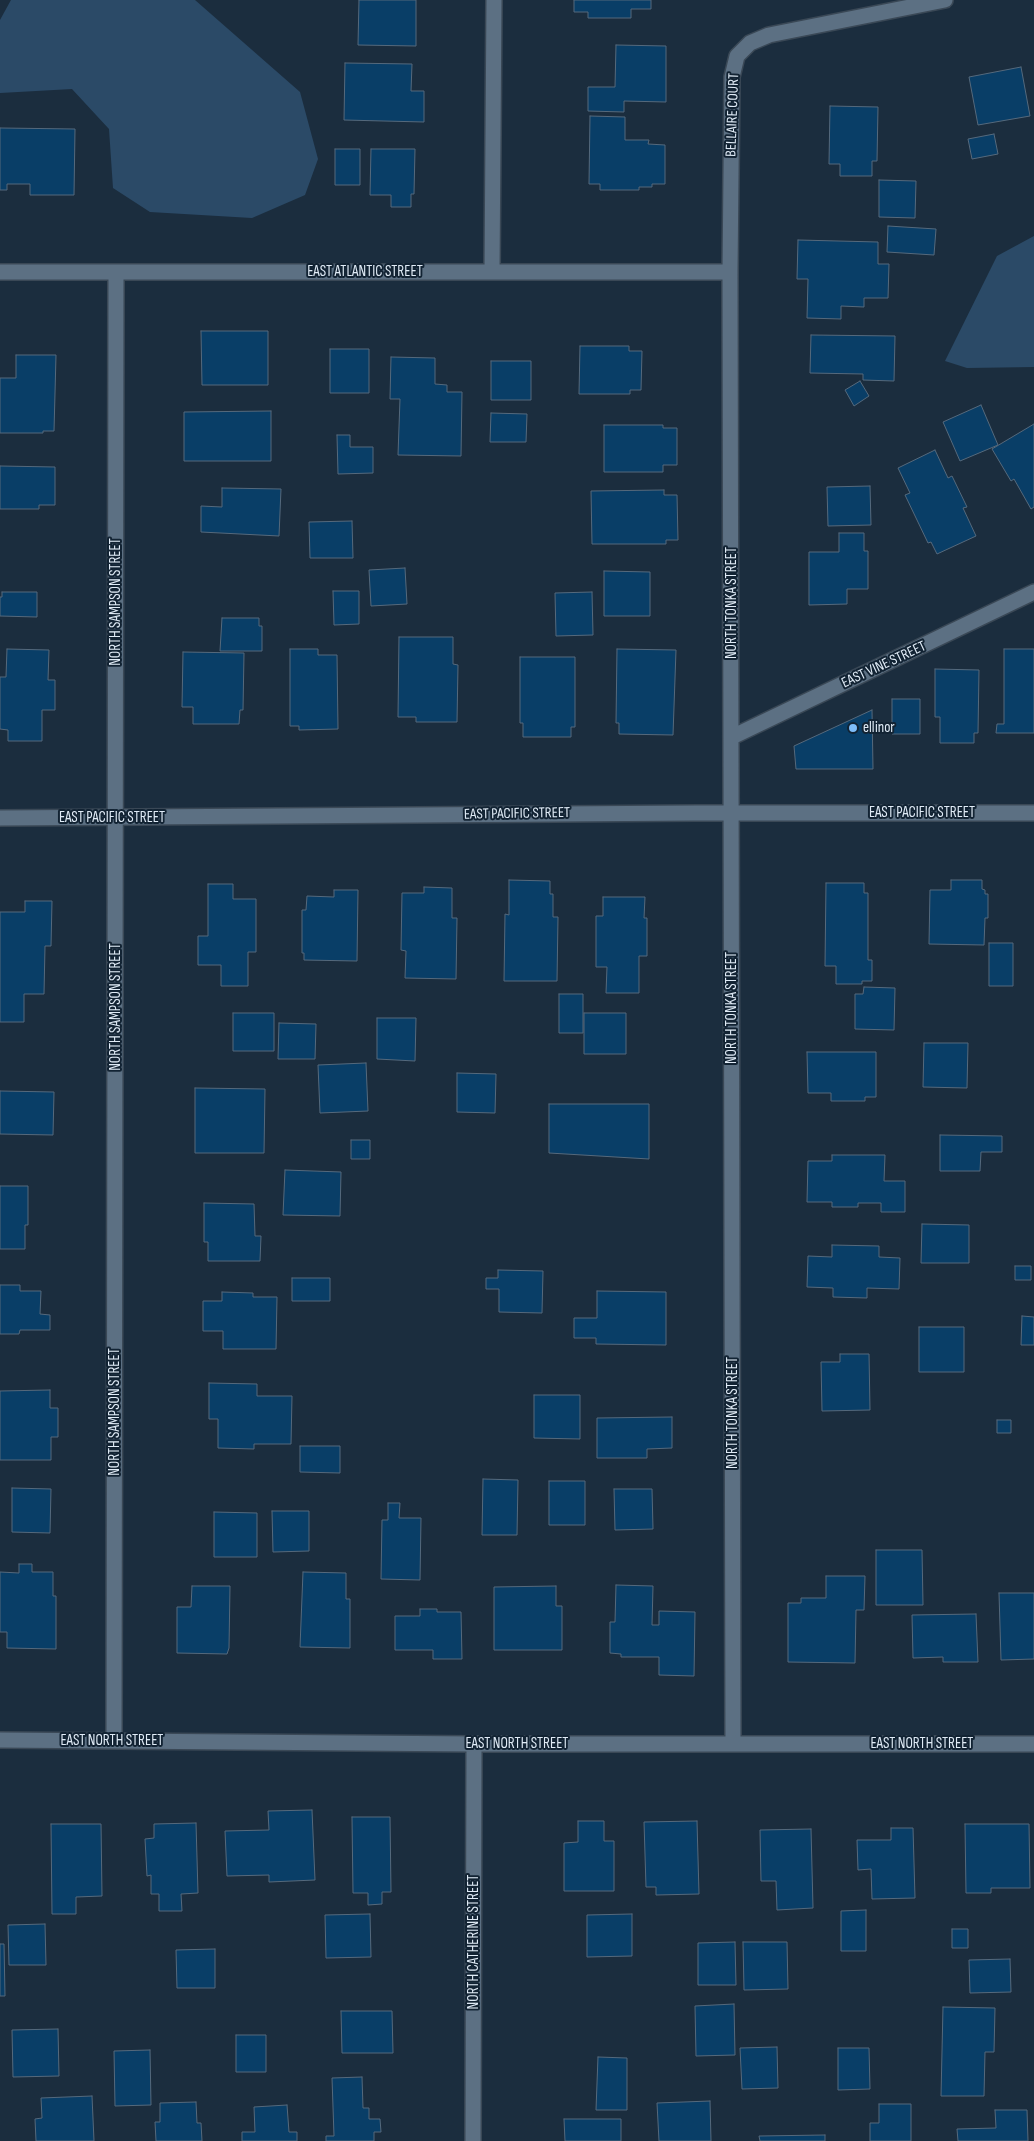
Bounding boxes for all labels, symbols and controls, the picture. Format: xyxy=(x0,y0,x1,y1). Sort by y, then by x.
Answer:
street label: BELLAIRE COURT xyxy=(723,73,743,157)
street label: EAST ATLANTIC STREET xyxy=(307,263,423,281)
street label: NORTH SAMPSON STREET xyxy=(107,538,125,666)
street label: NORTH TONKA STREET xyxy=(723,547,741,659)
street label: EAST VINE STREET xyxy=(839,638,929,692)
place label: ellinor xyxy=(863,719,895,737)
marker: ellinor xyxy=(847,722,859,734)
street label: EAST PACIFIC STREET xyxy=(464,804,570,824)
street label: EAST PACIFIC STREET xyxy=(869,804,975,822)
street label: EAST PACIFIC STREET xyxy=(59,809,165,827)
street label: NORTH SAMPSON STREET xyxy=(107,943,125,1071)
street label: NORTH TONKA STREET xyxy=(723,952,741,1064)
street label: NORTH SAMPSON STREET xyxy=(106,1348,124,1476)
street label: NORTH TONKA STREET xyxy=(724,1357,742,1469)
street label: EAST NORTH STREET xyxy=(61,1732,163,1750)
street label: EAST NORTH STREET xyxy=(466,1735,568,1753)
street label: EAST NORTH STREET xyxy=(871,1735,973,1753)
street label: NORTH CATHERINE STREET xyxy=(465,1875,483,2009)

